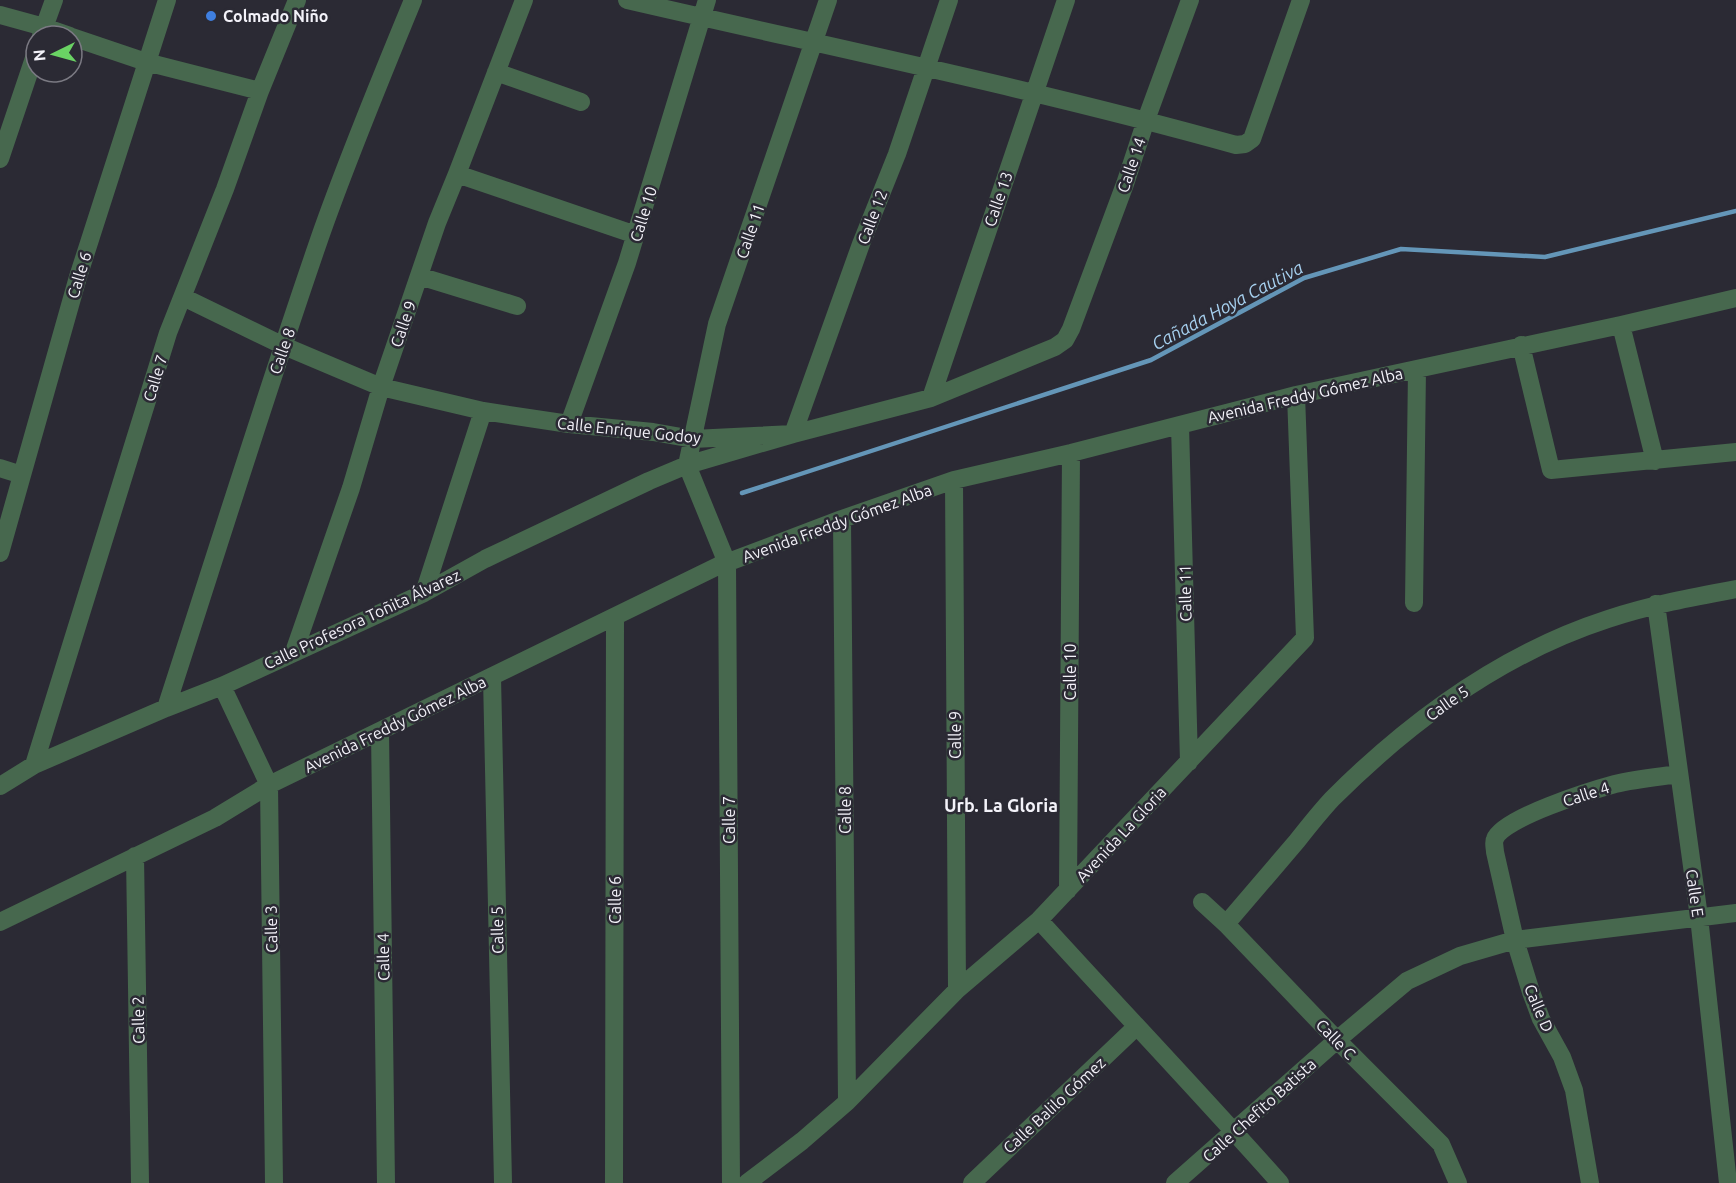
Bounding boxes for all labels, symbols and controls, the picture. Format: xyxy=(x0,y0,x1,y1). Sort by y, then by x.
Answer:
place label: Colmado Niño xyxy=(223,7,328,25)
marker: Colmado Niño xyxy=(204,9,218,23)
north arrow xyxy=(24,24,84,84)
text: N xyxy=(30,49,49,62)
street label: Calle 14 xyxy=(1113,135,1149,195)
street label: Calle 13 xyxy=(980,169,1016,229)
street label: Calle 10 xyxy=(626,184,660,244)
street label: Calle 12 xyxy=(853,187,891,247)
street label: Calle 11 xyxy=(732,201,768,261)
street label: Calle 6 xyxy=(63,249,95,301)
water label: Cañada Hoya Cautiva xyxy=(1148,257,1306,353)
street label: Calle 9 xyxy=(387,298,419,350)
street label: Calle 8 xyxy=(266,325,298,377)
street label: Calle 7 xyxy=(139,352,171,404)
street label: Avenida Freddy Gómez Alba xyxy=(1206,364,1404,426)
street label: Calle Enrique Godoy xyxy=(556,414,702,447)
street label: Avenida Freddy Gómez Alba xyxy=(740,480,934,566)
street label: Calle Profesora Toñita Álvarez xyxy=(260,564,463,672)
street label: Calle 11 xyxy=(1176,564,1194,622)
street label: Calle 10 xyxy=(1061,644,1079,700)
street label: Avenida Freddy Gómez Alba xyxy=(301,672,489,776)
street label: Calle 5 xyxy=(1422,682,1472,724)
street label: Calle 9 xyxy=(946,711,964,759)
street label: Calle 4 xyxy=(1560,778,1612,810)
street label: Avenida La Gloria xyxy=(1072,783,1170,885)
street label: Calle 8 xyxy=(836,786,854,834)
district label: Urb. La Gloria xyxy=(944,795,1058,815)
street label: Calle 7 xyxy=(720,796,738,844)
street label: Calle E xyxy=(1683,868,1707,918)
street label: Calle 6 xyxy=(606,876,624,924)
street label: Calle 3 xyxy=(262,905,280,953)
street label: Calle 5 xyxy=(488,906,506,954)
street label: Calle 4 xyxy=(374,933,392,981)
street label: Calle D xyxy=(1521,981,1557,1035)
street label: Calle 2 xyxy=(129,996,147,1044)
street label: Calle C xyxy=(1313,1015,1360,1063)
street label: Calle Balilo Gómez xyxy=(999,1053,1109,1157)
street label: Calle Chefito Batista xyxy=(1199,1054,1319,1166)

